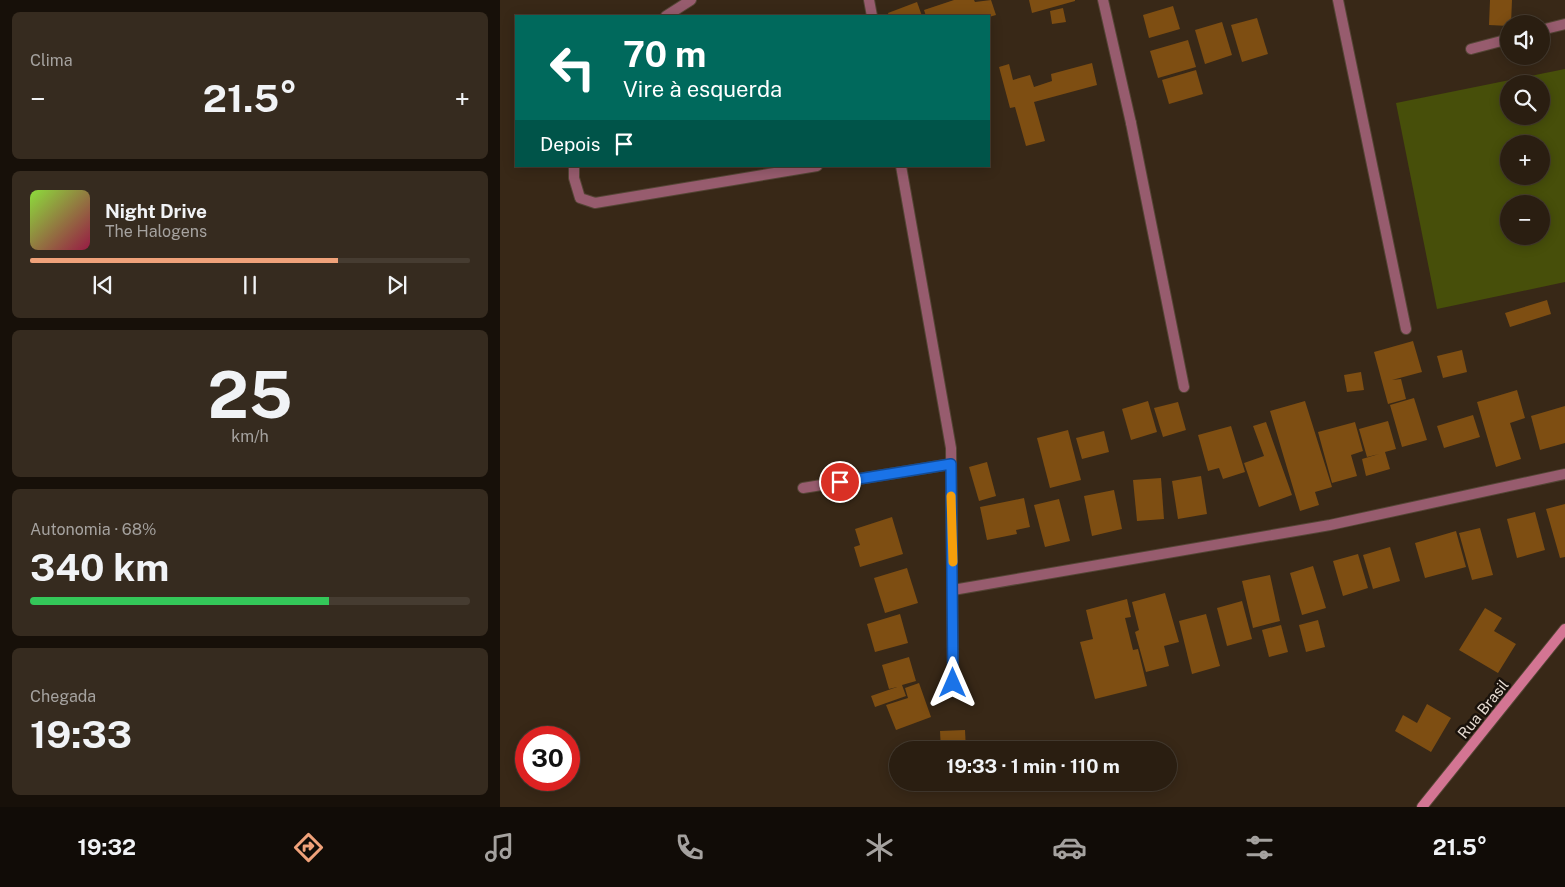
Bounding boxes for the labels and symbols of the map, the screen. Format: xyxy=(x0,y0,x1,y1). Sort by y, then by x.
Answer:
pin xyxy=(819,461,861,503)
position arrow xyxy=(926,656,978,708)
street label: Rua Brasil xyxy=(1454,676,1512,742)
speed limit sign: 30 xyxy=(515,726,580,791)

